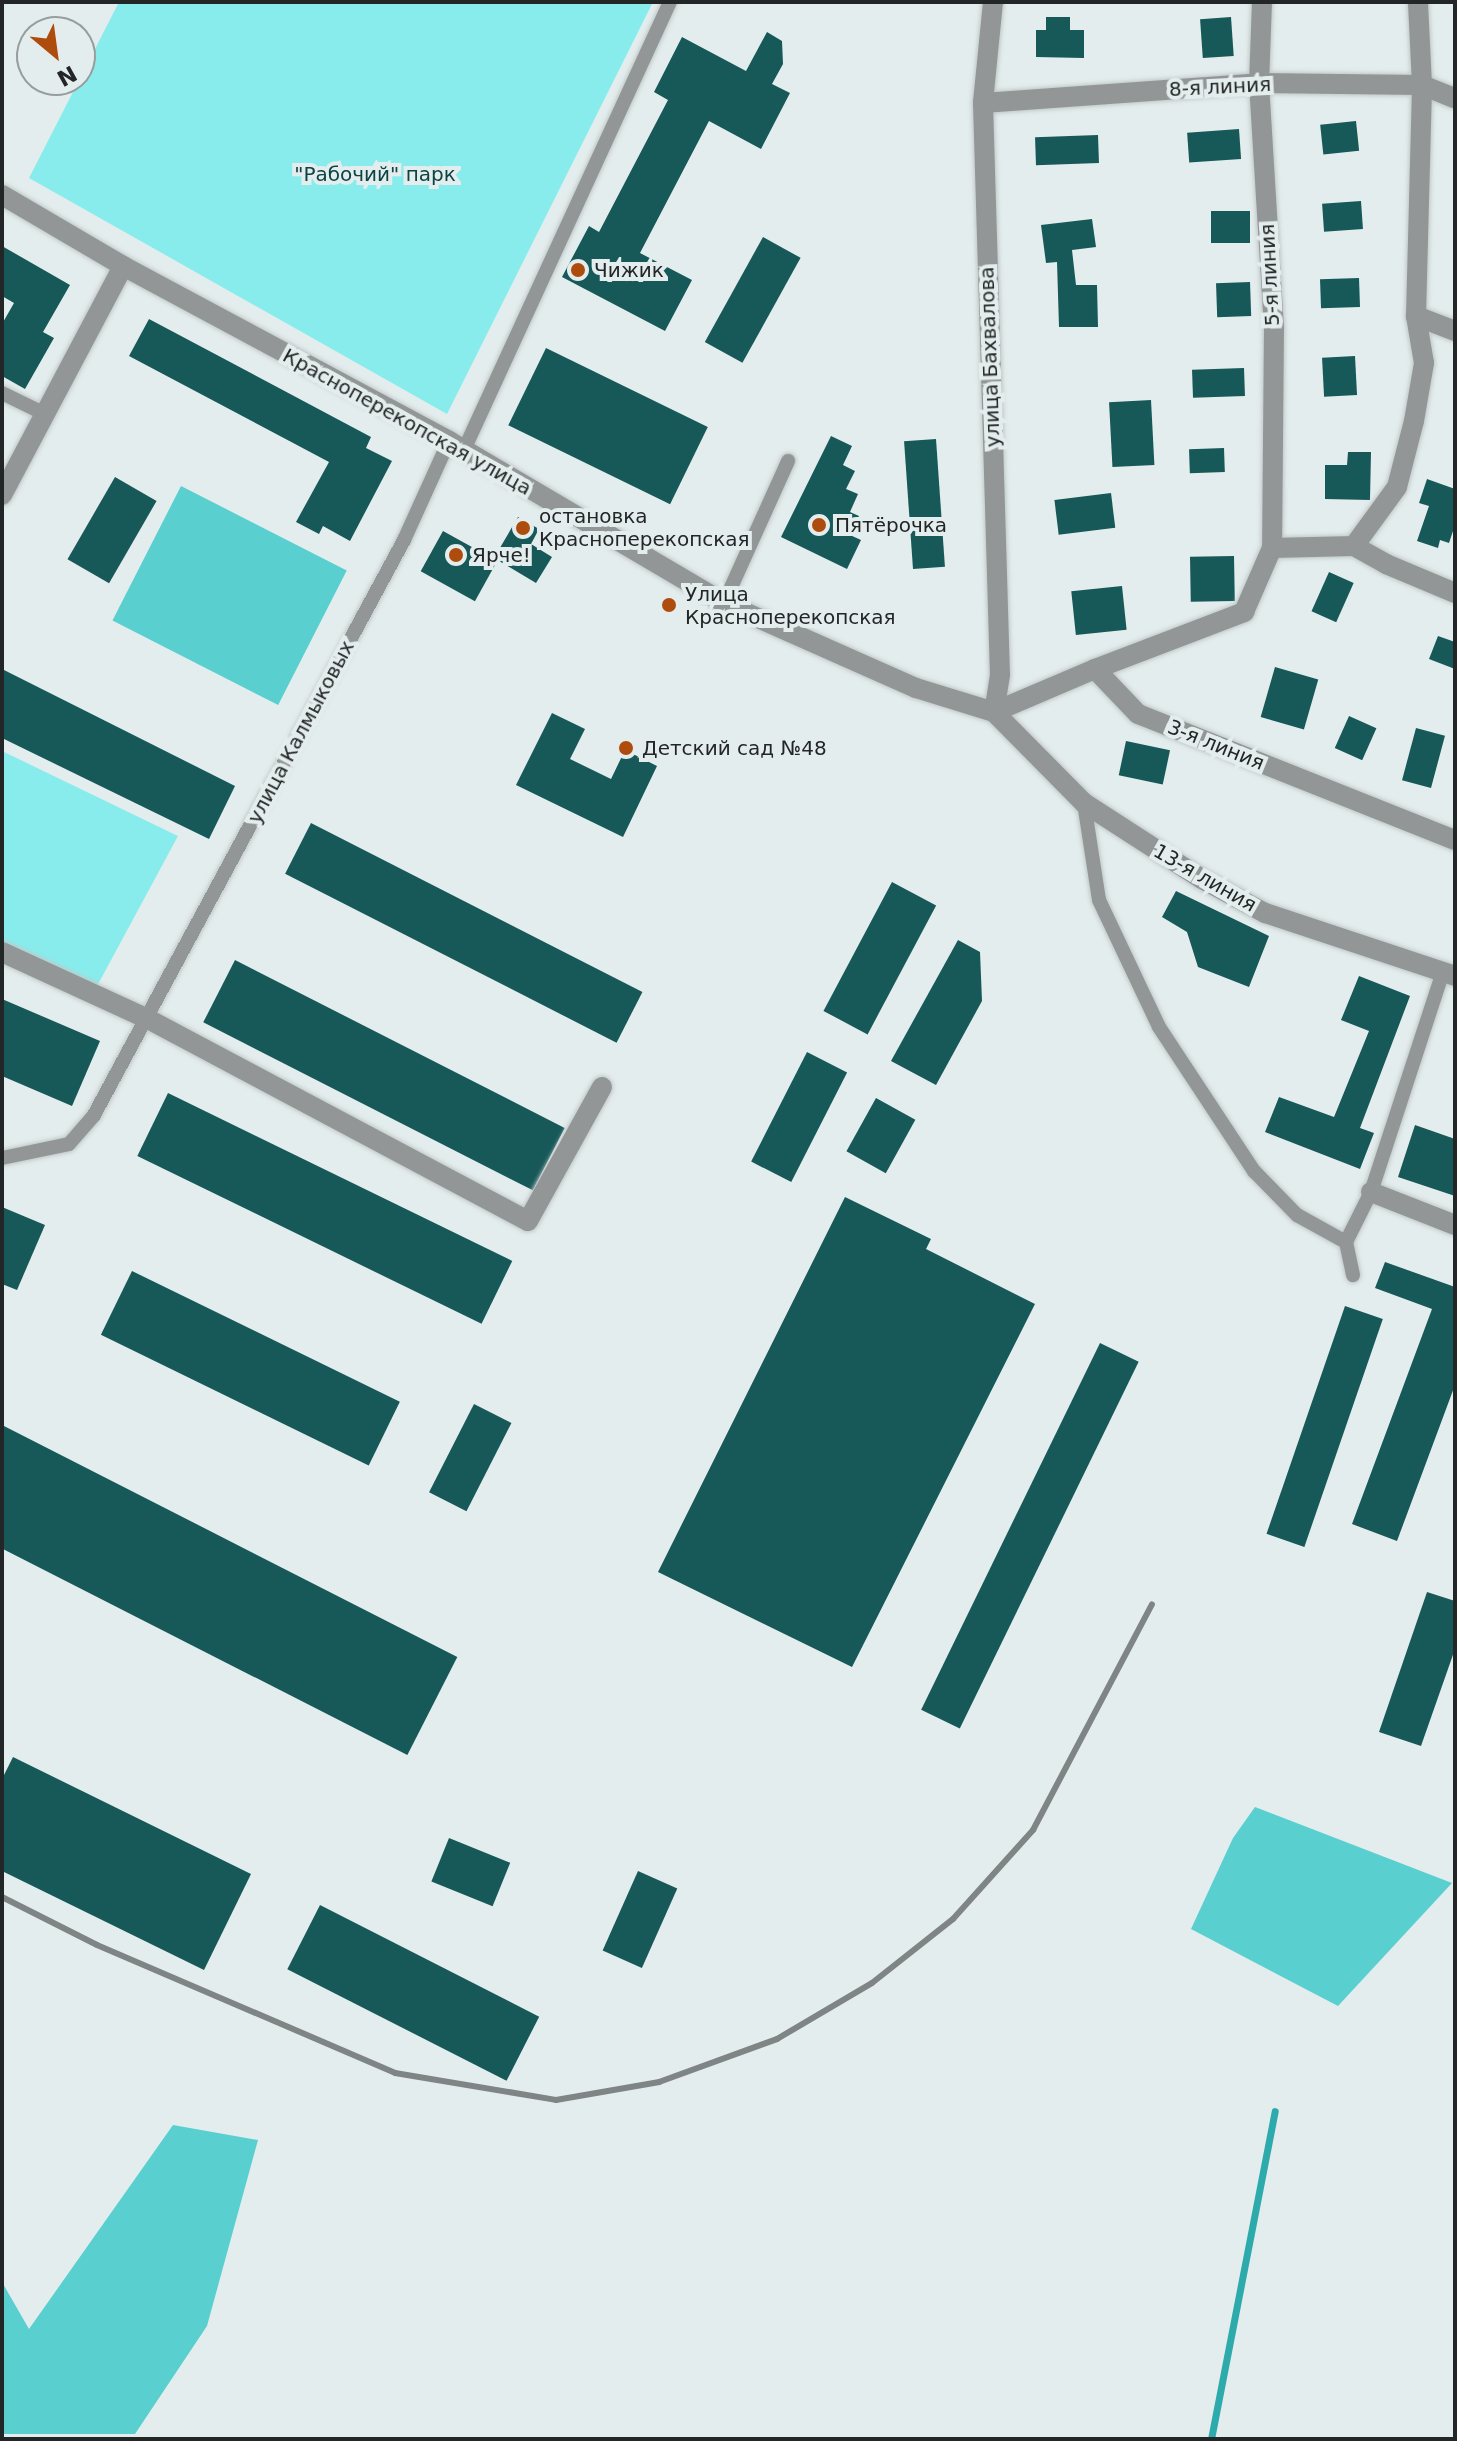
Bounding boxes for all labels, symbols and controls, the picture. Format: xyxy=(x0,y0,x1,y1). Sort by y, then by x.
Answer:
north arrow xyxy=(16,16,96,96)
text: N xyxy=(53,60,81,91)
street label: 8-я линия xyxy=(1168,72,1272,102)
park label: "Рабочий" парк xyxy=(294,162,456,186)
street label: 5-я линия xyxy=(1255,223,1285,327)
place label: Чижик xyxy=(594,258,664,282)
marker: Чижик xyxy=(569,261,587,279)
street label: улица Бахвалова xyxy=(975,266,1005,448)
street label: Красноперекопская улица xyxy=(279,344,535,500)
place label: остановка Красноперекопская xyxy=(539,504,750,551)
place label: Пятёрочка xyxy=(835,513,947,537)
marker: Пятёрочка xyxy=(810,516,828,534)
marker: остановка Красноперекопская xyxy=(514,519,532,537)
place label: Ярче! xyxy=(472,543,531,567)
marker: Ярче! xyxy=(447,546,465,564)
place label: Улица Красноперекопская xyxy=(685,582,896,629)
marker: Улица Красноперекопская xyxy=(660,596,678,614)
street label: улица Калмыковых xyxy=(243,636,359,828)
street label: 3-я линия xyxy=(1164,715,1268,775)
place label: Детский сад №48 xyxy=(642,736,827,760)
marker: Детский сад №48 xyxy=(617,739,635,757)
street label: 13-я линия xyxy=(1149,839,1261,917)

